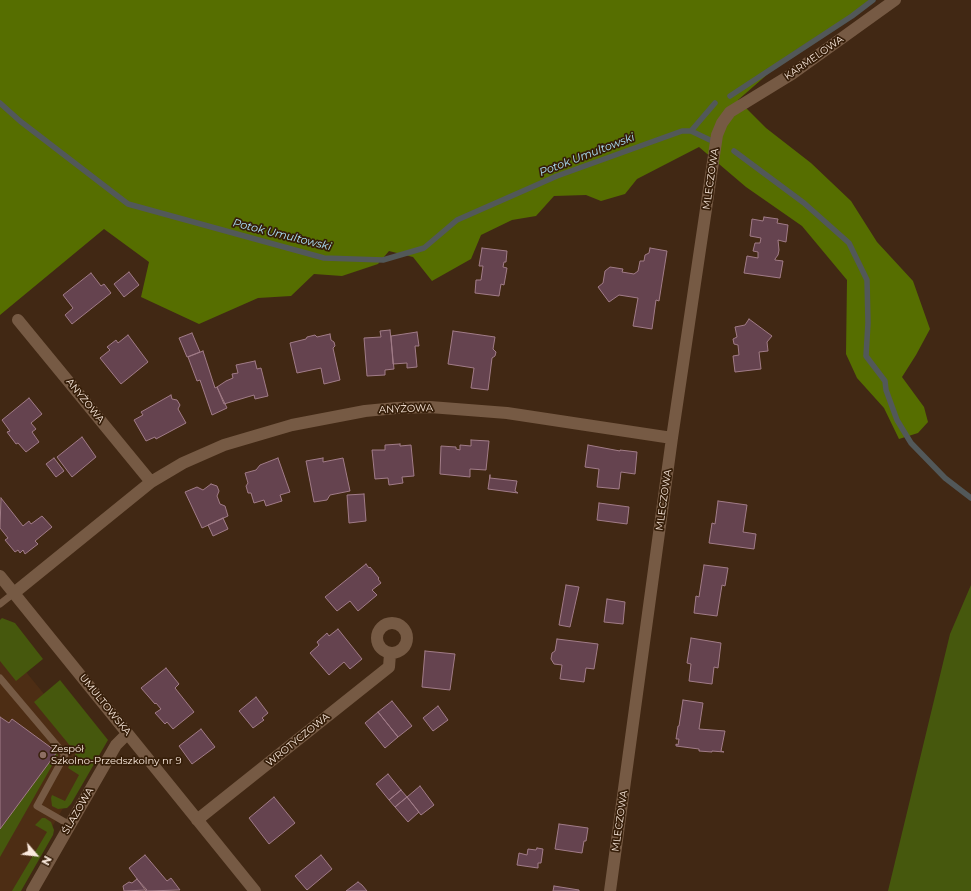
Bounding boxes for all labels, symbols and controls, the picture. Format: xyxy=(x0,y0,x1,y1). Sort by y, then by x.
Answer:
street label: KARMELOWA xyxy=(782,33,846,83)
water label: Potok Umultowski xyxy=(537,131,637,179)
street label: MLECZOWA xyxy=(701,148,721,210)
water label: Potok Umultowski xyxy=(231,216,333,254)
street label: ANYŻOWA xyxy=(63,376,107,426)
street label: ANYŻOWA xyxy=(379,402,433,416)
street label: MLECZOWA xyxy=(654,469,674,531)
street label: UMULTOWSKA xyxy=(77,672,133,738)
street label: WROTYCZOWA xyxy=(264,711,332,769)
place label: Zespół Szkolno-Przedszkolny nr 9 xyxy=(51,743,182,766)
marker: Zespół Szkolno-Przedszkolny nr 9 xyxy=(38,750,48,760)
street label: ŚLAZOWA xyxy=(60,786,96,836)
street label: MLECZOWA xyxy=(610,790,630,852)
north arrow xyxy=(16,835,56,875)
text: N xyxy=(38,853,55,868)

